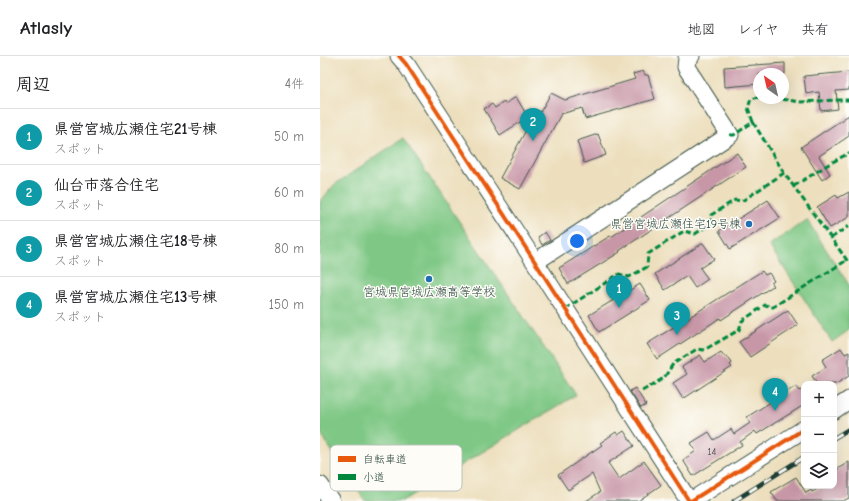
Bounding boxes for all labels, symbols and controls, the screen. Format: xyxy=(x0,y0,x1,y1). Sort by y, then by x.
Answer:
text: Atlasly xyxy=(20,17,72,39)
text: 地図 xyxy=(688,21,716,38)
text: レイヤ xyxy=(738,21,779,38)
text: 共有 xyxy=(801,21,829,38)
north arrow xyxy=(753,68,789,104)
text: 周辺 xyxy=(16,75,50,94)
text: 4件 xyxy=(285,76,304,91)
pin: 2 xyxy=(520,108,546,141)
text: 県営宮城広瀬住宅21号棟 xyxy=(54,120,217,138)
text: 1 xyxy=(26,129,32,144)
text: 50 m xyxy=(274,129,304,144)
text: スポット xyxy=(54,141,106,156)
text: 仙台市落合住宅 xyxy=(54,176,159,194)
text: 2 xyxy=(26,185,32,200)
text: 60 m xyxy=(274,185,304,200)
text: スポット xyxy=(54,197,106,212)
place label: 県営宮城広瀬住宅19号棟 xyxy=(610,217,741,231)
marker: 県営宮城広瀬住宅19号棟 xyxy=(744,219,754,229)
your location xyxy=(567,231,587,251)
text: 県営宮城広瀬住宅18号棟 xyxy=(54,232,218,250)
text: 3 xyxy=(26,241,32,256)
text: 80 m xyxy=(274,241,304,256)
text: スポット xyxy=(54,253,106,268)
marker: 宮城県宮城広瀬高等学校 xyxy=(424,274,434,284)
pin: 1 xyxy=(606,275,632,308)
place label: 宮城県宮城広瀬高等学校 xyxy=(363,285,495,299)
text: 県営宮城広瀬住宅13号棟 xyxy=(54,288,217,306)
text: 4 xyxy=(26,297,32,312)
text: 150 m xyxy=(269,297,304,312)
pin: 3 xyxy=(664,302,690,335)
text: スポット xyxy=(54,309,106,324)
pin: 4 xyxy=(762,378,788,411)
map controls xyxy=(801,381,837,489)
button: + xyxy=(801,381,837,417)
button: − xyxy=(801,417,837,453)
legend xyxy=(330,445,462,491)
house number: 14 xyxy=(708,446,717,458)
text: 自転車道 xyxy=(363,453,407,466)
button: layers xyxy=(801,453,837,489)
text: 小道 xyxy=(363,471,385,484)

